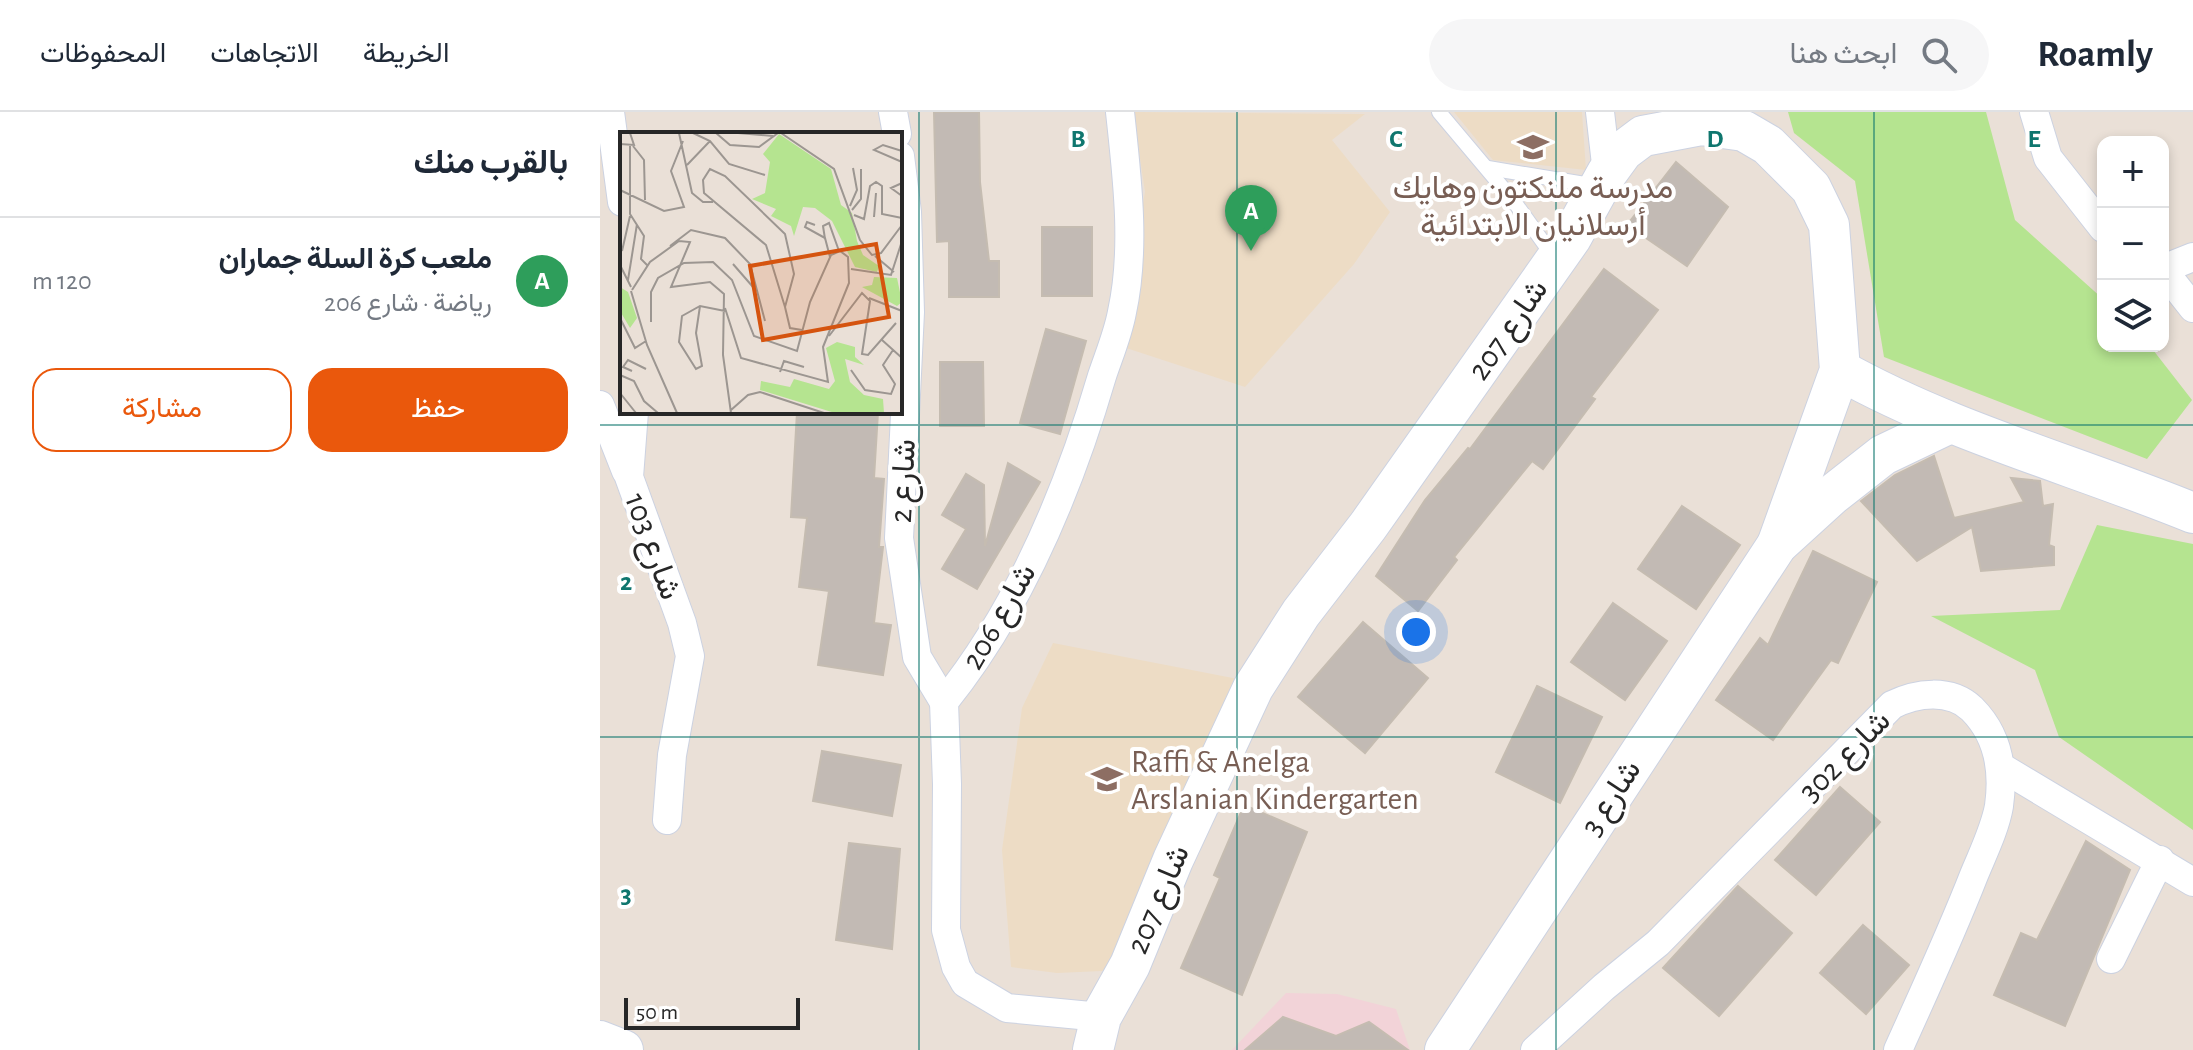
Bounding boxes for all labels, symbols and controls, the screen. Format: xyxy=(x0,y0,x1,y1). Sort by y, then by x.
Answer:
search box xyxy=(1429,19,1989,91)
icon: search xyxy=(1917,33,1961,77)
text: Roamly xyxy=(2037,36,2153,74)
text: ابحث هنا xyxy=(1789,39,1897,69)
text: المحفوظات xyxy=(40,40,166,68)
text: الاتجاهات xyxy=(210,40,319,68)
text: الخريطة xyxy=(363,40,449,68)
text: B xyxy=(1070,126,1086,152)
text: C xyxy=(1389,126,1403,152)
text: D xyxy=(1706,126,1724,152)
text: E xyxy=(2027,126,2041,152)
school or university icon: مدرسة ملنكتون وهايك أرسلانيان الابتدائية xyxy=(1516,130,1550,164)
inset map xyxy=(620,132,902,414)
map controls xyxy=(2097,136,2169,352)
button: + xyxy=(2097,136,2169,208)
text: بالقرب منك xyxy=(414,146,568,180)
place label: مدرسة ملنكتون وهايك أرسلانيان الابتدائية xyxy=(1393,172,1673,244)
pin: A xyxy=(1225,185,1277,251)
button: − xyxy=(2097,208,2169,280)
text: ملعب كرة السلة جماران xyxy=(219,244,492,274)
text: 120 m xyxy=(32,268,92,294)
text: A xyxy=(534,268,550,294)
street label: شارع 207 xyxy=(1462,274,1558,388)
button: layers xyxy=(2097,280,2169,352)
text: رياضة · شارع 206 xyxy=(324,290,492,316)
button: مشاركة xyxy=(32,368,292,452)
button: حفظ xyxy=(308,368,568,452)
street label: شارع 2 xyxy=(885,438,926,524)
street label: شارع 103 xyxy=(614,489,687,606)
street label: شارع 206 xyxy=(956,558,1046,677)
text: 2 xyxy=(620,569,632,595)
your location xyxy=(1396,612,1436,652)
street label: شارع 302 xyxy=(1793,704,1900,811)
place label: Raffi & Anelga Arslanian Kindergarten xyxy=(1131,746,1419,815)
street label: شارع 3 xyxy=(1575,754,1651,844)
school or university icon: Raffi & Anelga Arslanian Kindergarten xyxy=(1090,762,1124,796)
street label: شارع 207 xyxy=(1121,840,1200,960)
text: 3 xyxy=(620,882,632,908)
scale bar xyxy=(624,994,800,1030)
text: 50 m xyxy=(636,1001,678,1023)

